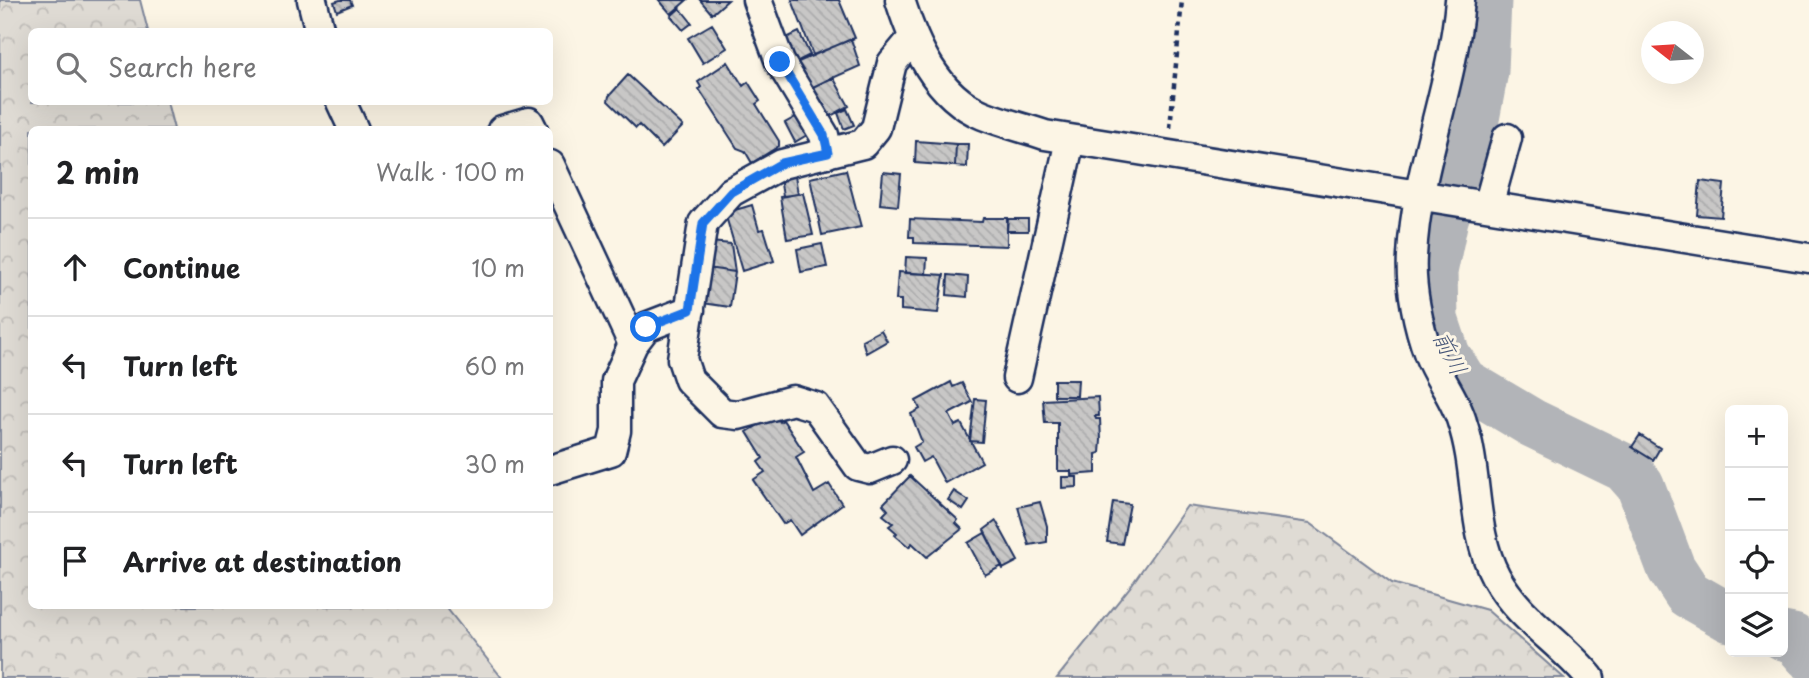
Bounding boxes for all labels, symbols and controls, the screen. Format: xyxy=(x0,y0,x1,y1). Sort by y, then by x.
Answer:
north arrow xyxy=(1641,21,1704,84)
search box xyxy=(28,28,553,105)
route end xyxy=(764,46,795,77)
text: Search here xyxy=(108,47,257,86)
icon: search xyxy=(52,48,90,86)
text: 2 min xyxy=(56,149,140,194)
text: Walk · 100 m xyxy=(376,154,525,189)
icon: ahead xyxy=(56,248,94,286)
text: Continue xyxy=(123,248,240,287)
text: 10 m xyxy=(471,250,525,285)
route start xyxy=(630,311,661,342)
water label: 前川 xyxy=(1425,324,1477,381)
icon: left xyxy=(56,346,94,384)
text: Turn left xyxy=(123,346,238,385)
text: 60 m xyxy=(465,348,525,383)
map controls xyxy=(1725,405,1788,657)
button: + xyxy=(1725,405,1788,468)
icon: left xyxy=(56,444,94,482)
text: Turn left xyxy=(123,444,238,483)
text: 30 m xyxy=(464,446,525,481)
button: − xyxy=(1725,468,1788,531)
button: locate xyxy=(1725,531,1788,594)
icon: arrive xyxy=(56,542,94,580)
text: Arrive at destination xyxy=(123,542,402,581)
button: layers xyxy=(1725,594,1788,657)

